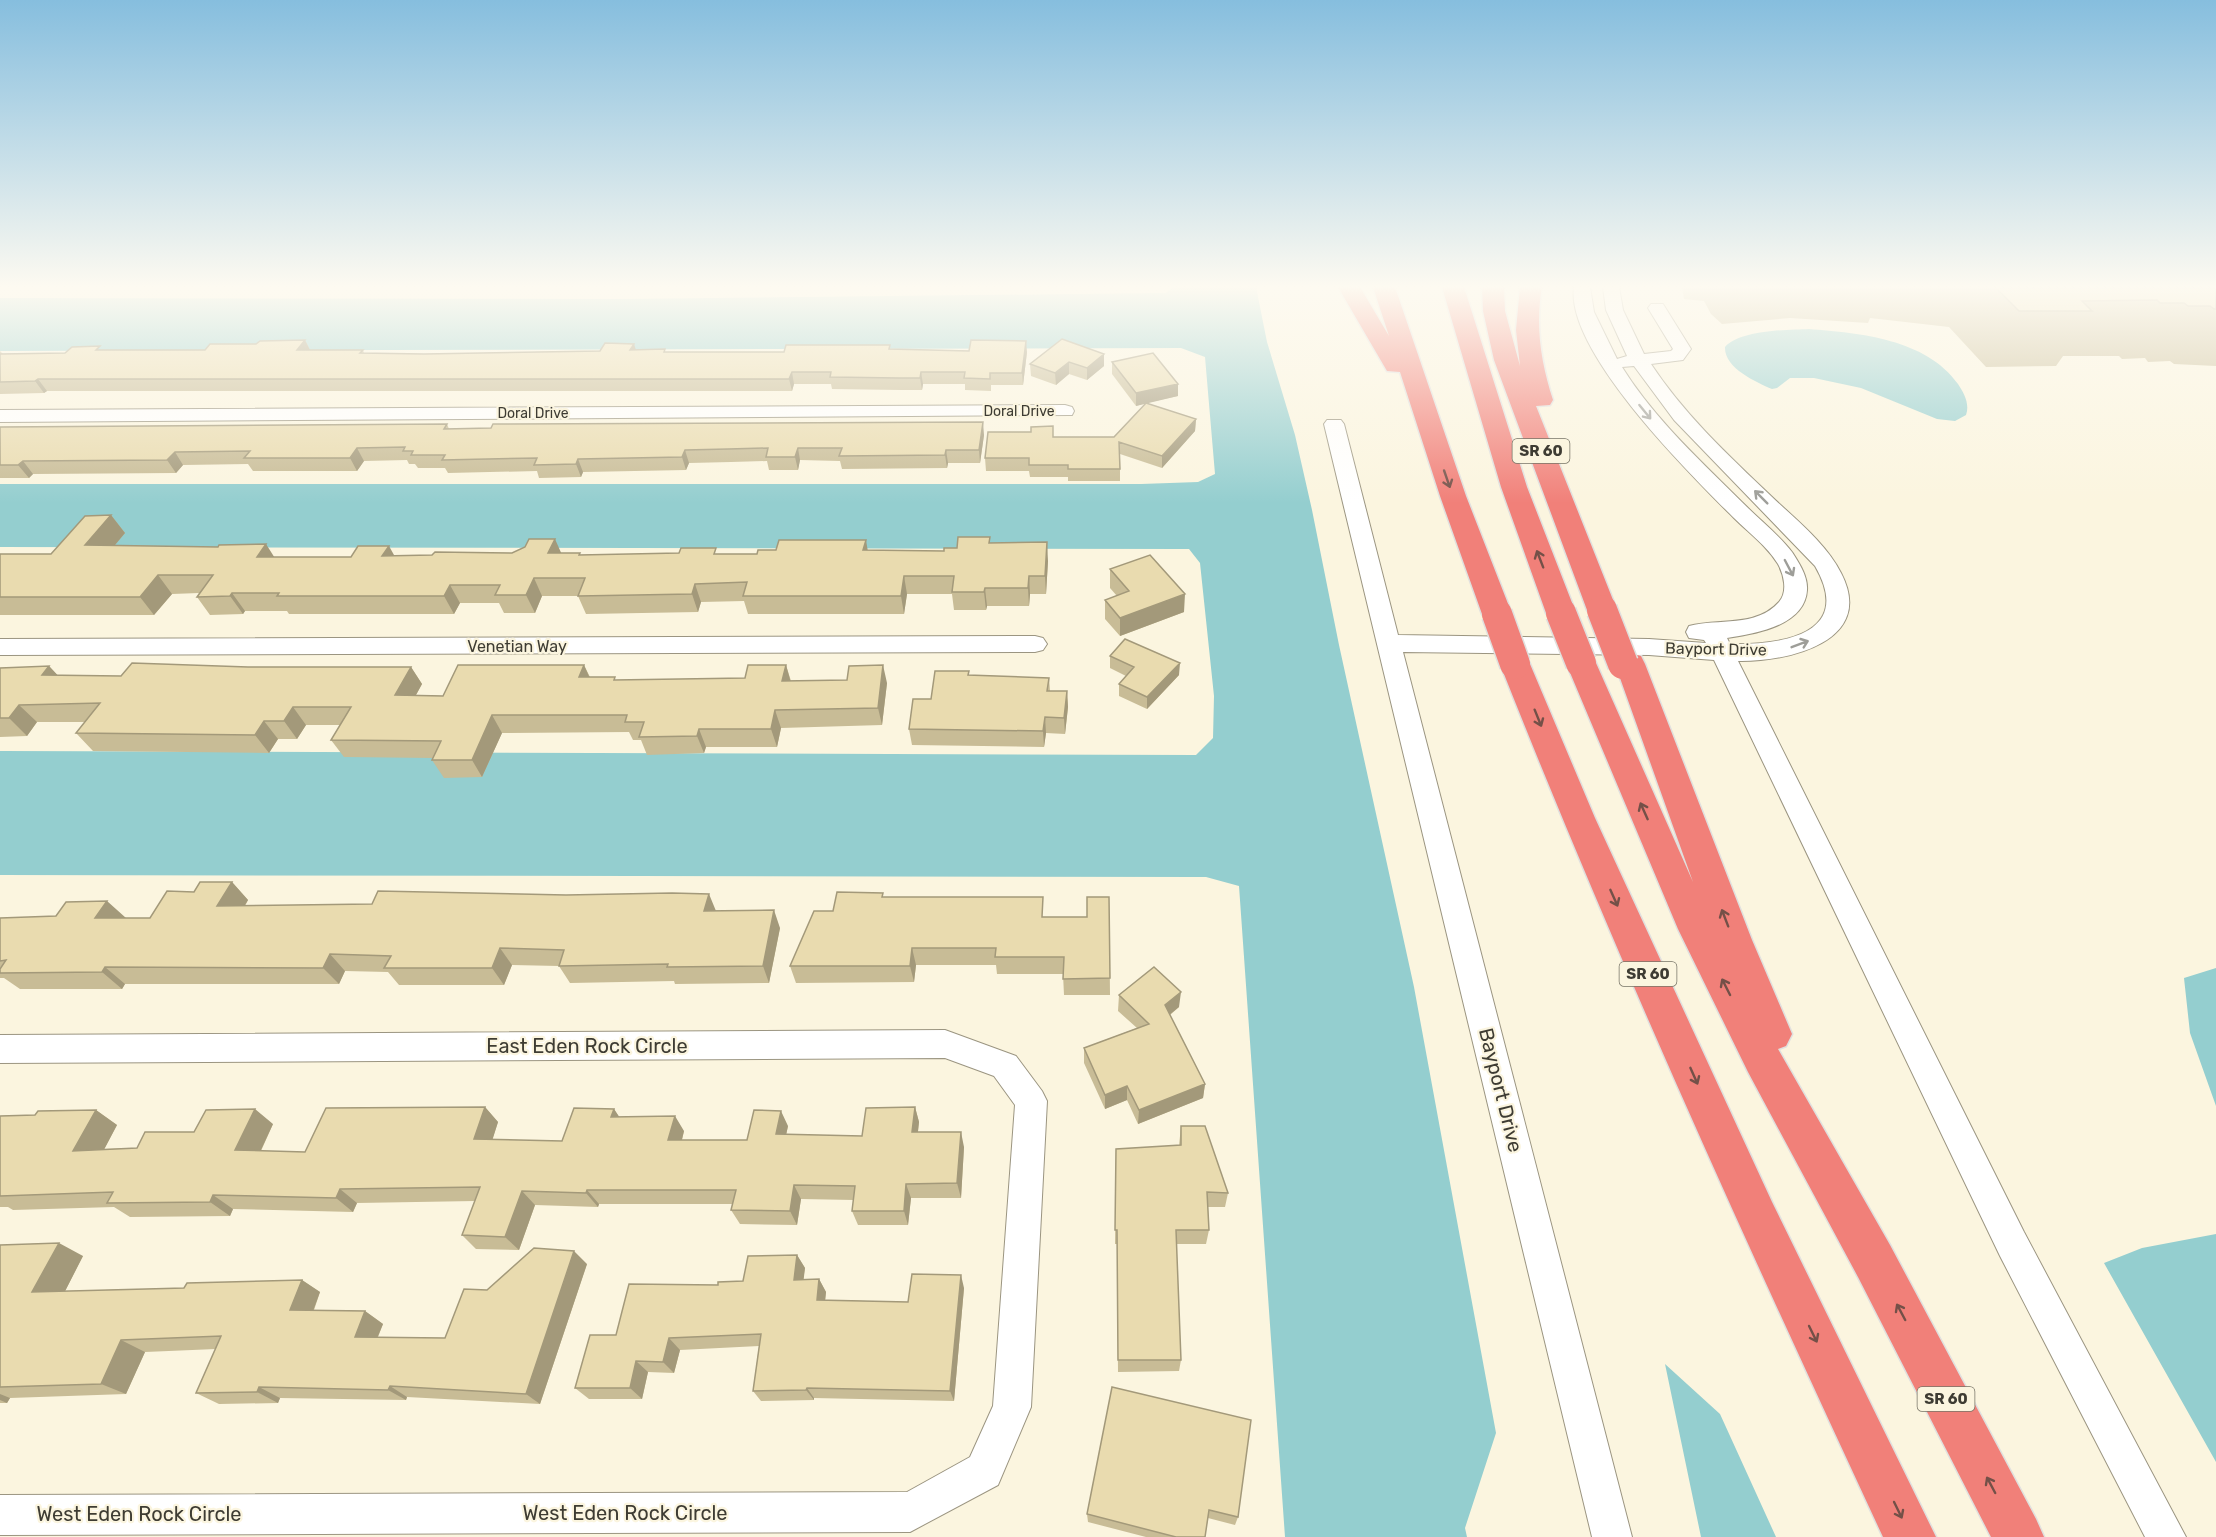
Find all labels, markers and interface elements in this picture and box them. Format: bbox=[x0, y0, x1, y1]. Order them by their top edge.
street label: Doral Drive bbox=[983, 403, 1055, 420]
one-way arrow bbox=[1639, 404, 1652, 420]
street label: Doral Drive bbox=[497, 405, 569, 422]
road number: SR 60 bbox=[1512, 439, 1570, 463]
one-way arrow bbox=[1443, 469, 1454, 488]
one-way arrow bbox=[1754, 489, 1768, 504]
one-way arrow bbox=[1534, 550, 1545, 568]
one-way arrow bbox=[1783, 559, 1795, 576]
street label: Venetian Way bbox=[467, 637, 567, 656]
one-way arrow bbox=[1790, 638, 1809, 649]
street label: Bayport Drive bbox=[1665, 639, 1767, 659]
one-way arrow bbox=[1533, 709, 1544, 727]
one-way arrow bbox=[1637, 802, 1649, 820]
one-way arrow bbox=[1609, 888, 1620, 906]
one-way arrow bbox=[1718, 909, 1729, 928]
road number: SR 60 bbox=[1620, 962, 1676, 986]
one-way arrow bbox=[1720, 979, 1731, 997]
street label: Bayport Drive bbox=[1474, 1025, 1528, 1155]
street label: East Eden Rock Circle bbox=[486, 1034, 688, 1058]
one-way arrow bbox=[1689, 1066, 1700, 1084]
one-way arrow bbox=[1895, 1304, 1906, 1322]
one-way arrow bbox=[1808, 1324, 1820, 1342]
road number: SR 60 bbox=[1918, 1387, 1974, 1411]
one-way arrow bbox=[1985, 1477, 1997, 1494]
one-way arrow bbox=[1892, 1500, 1904, 1518]
street label: West Eden Rock Circle bbox=[522, 1501, 728, 1525]
street label: West Eden Rock Circle bbox=[36, 1502, 242, 1526]

